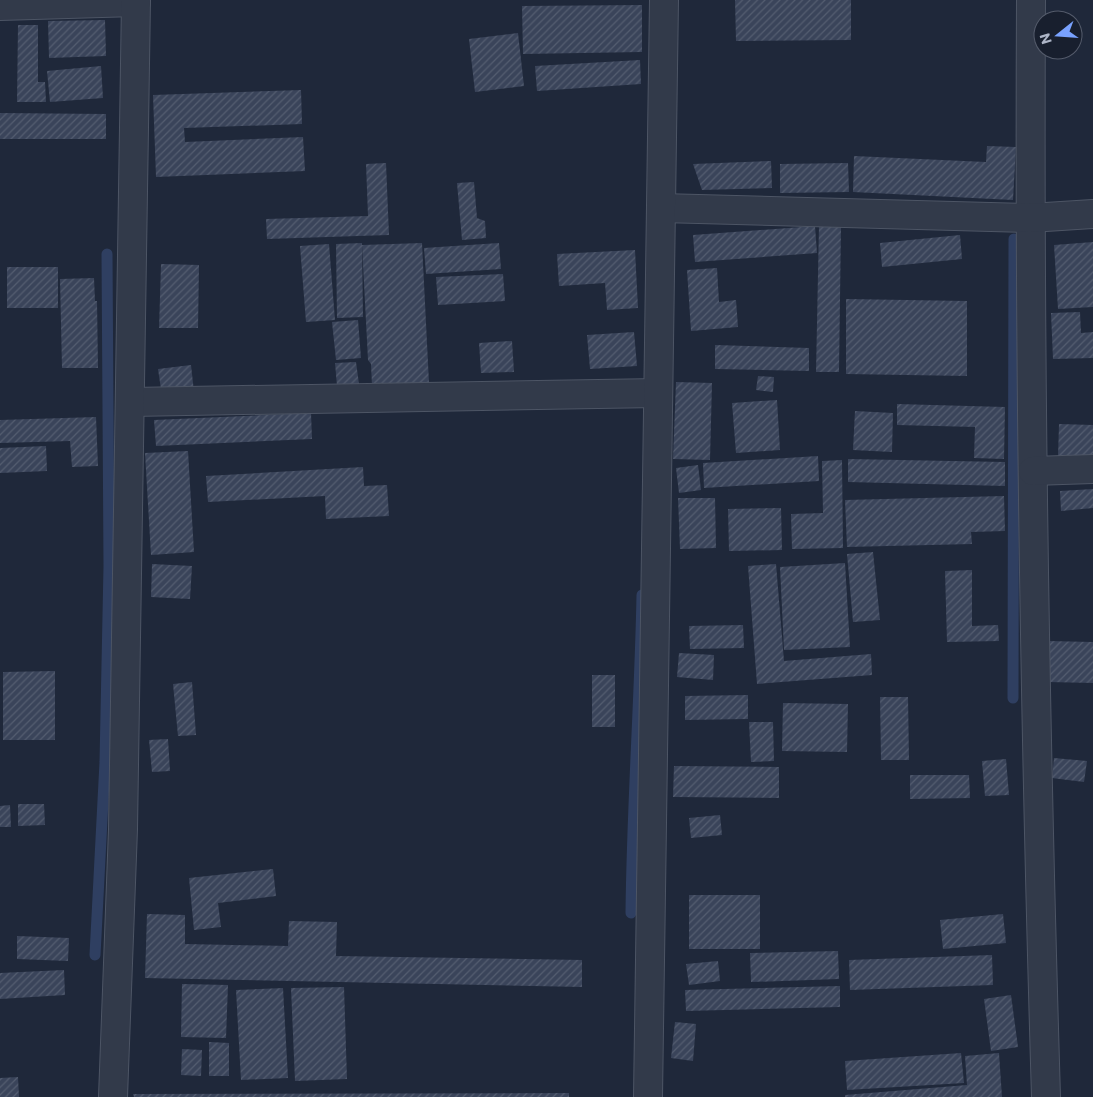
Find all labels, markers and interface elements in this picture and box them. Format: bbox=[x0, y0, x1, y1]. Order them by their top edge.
north arrow bbox=[1033, 10, 1083, 60]
text: N bbox=[1035, 31, 1055, 46]

